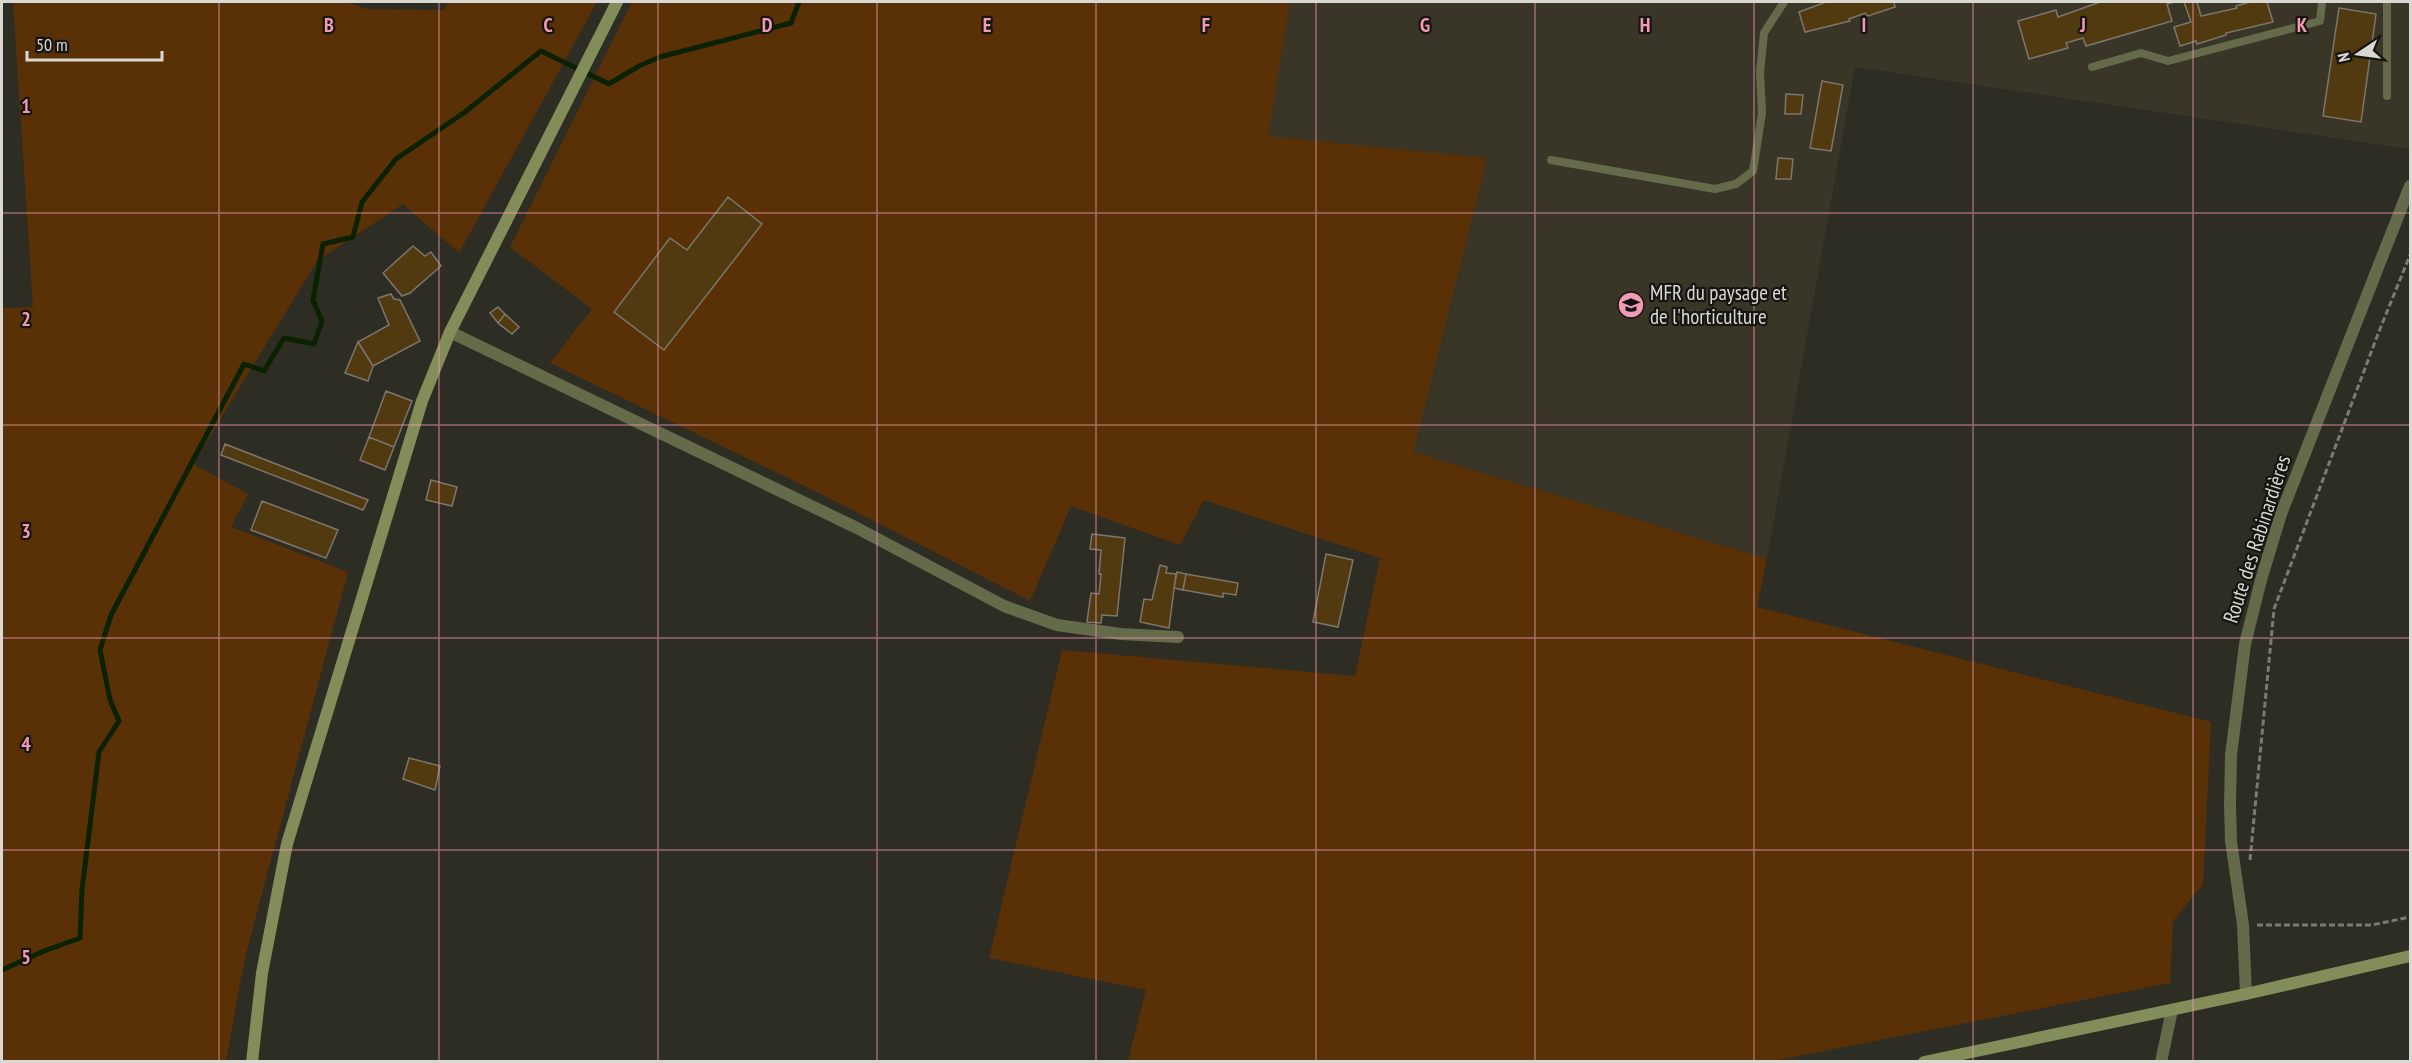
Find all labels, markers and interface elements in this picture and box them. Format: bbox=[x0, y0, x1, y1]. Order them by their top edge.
text: B bbox=[324, 12, 334, 38]
text: C bbox=[543, 12, 553, 38]
text: D bbox=[762, 12, 773, 38]
text: E bbox=[983, 12, 991, 38]
text: F bbox=[1202, 12, 1210, 38]
text: G bbox=[1420, 12, 1430, 38]
text: H bbox=[1640, 12, 1650, 38]
text: I bbox=[1862, 12, 1866, 38]
text: J bbox=[2079, 12, 2086, 38]
text: K bbox=[2297, 12, 2308, 38]
scale bar bbox=[27, 24, 162, 62]
north arrow bbox=[2328, 24, 2388, 84]
text: 50 m bbox=[36, 33, 68, 56]
text: N bbox=[2333, 51, 2354, 64]
text: 1 bbox=[21, 93, 31, 119]
place label: MFR du paysage et de l'horticulture bbox=[1650, 279, 1787, 330]
school or university icon: MFR du paysage et de l'horticulture bbox=[1616, 290, 1646, 320]
text: 2 bbox=[21, 306, 31, 332]
street label: Route des Rabinardières bbox=[2217, 452, 2296, 626]
text: 3 bbox=[21, 518, 31, 544]
text: 4 bbox=[21, 731, 31, 757]
text: 5 bbox=[21, 944, 31, 970]

